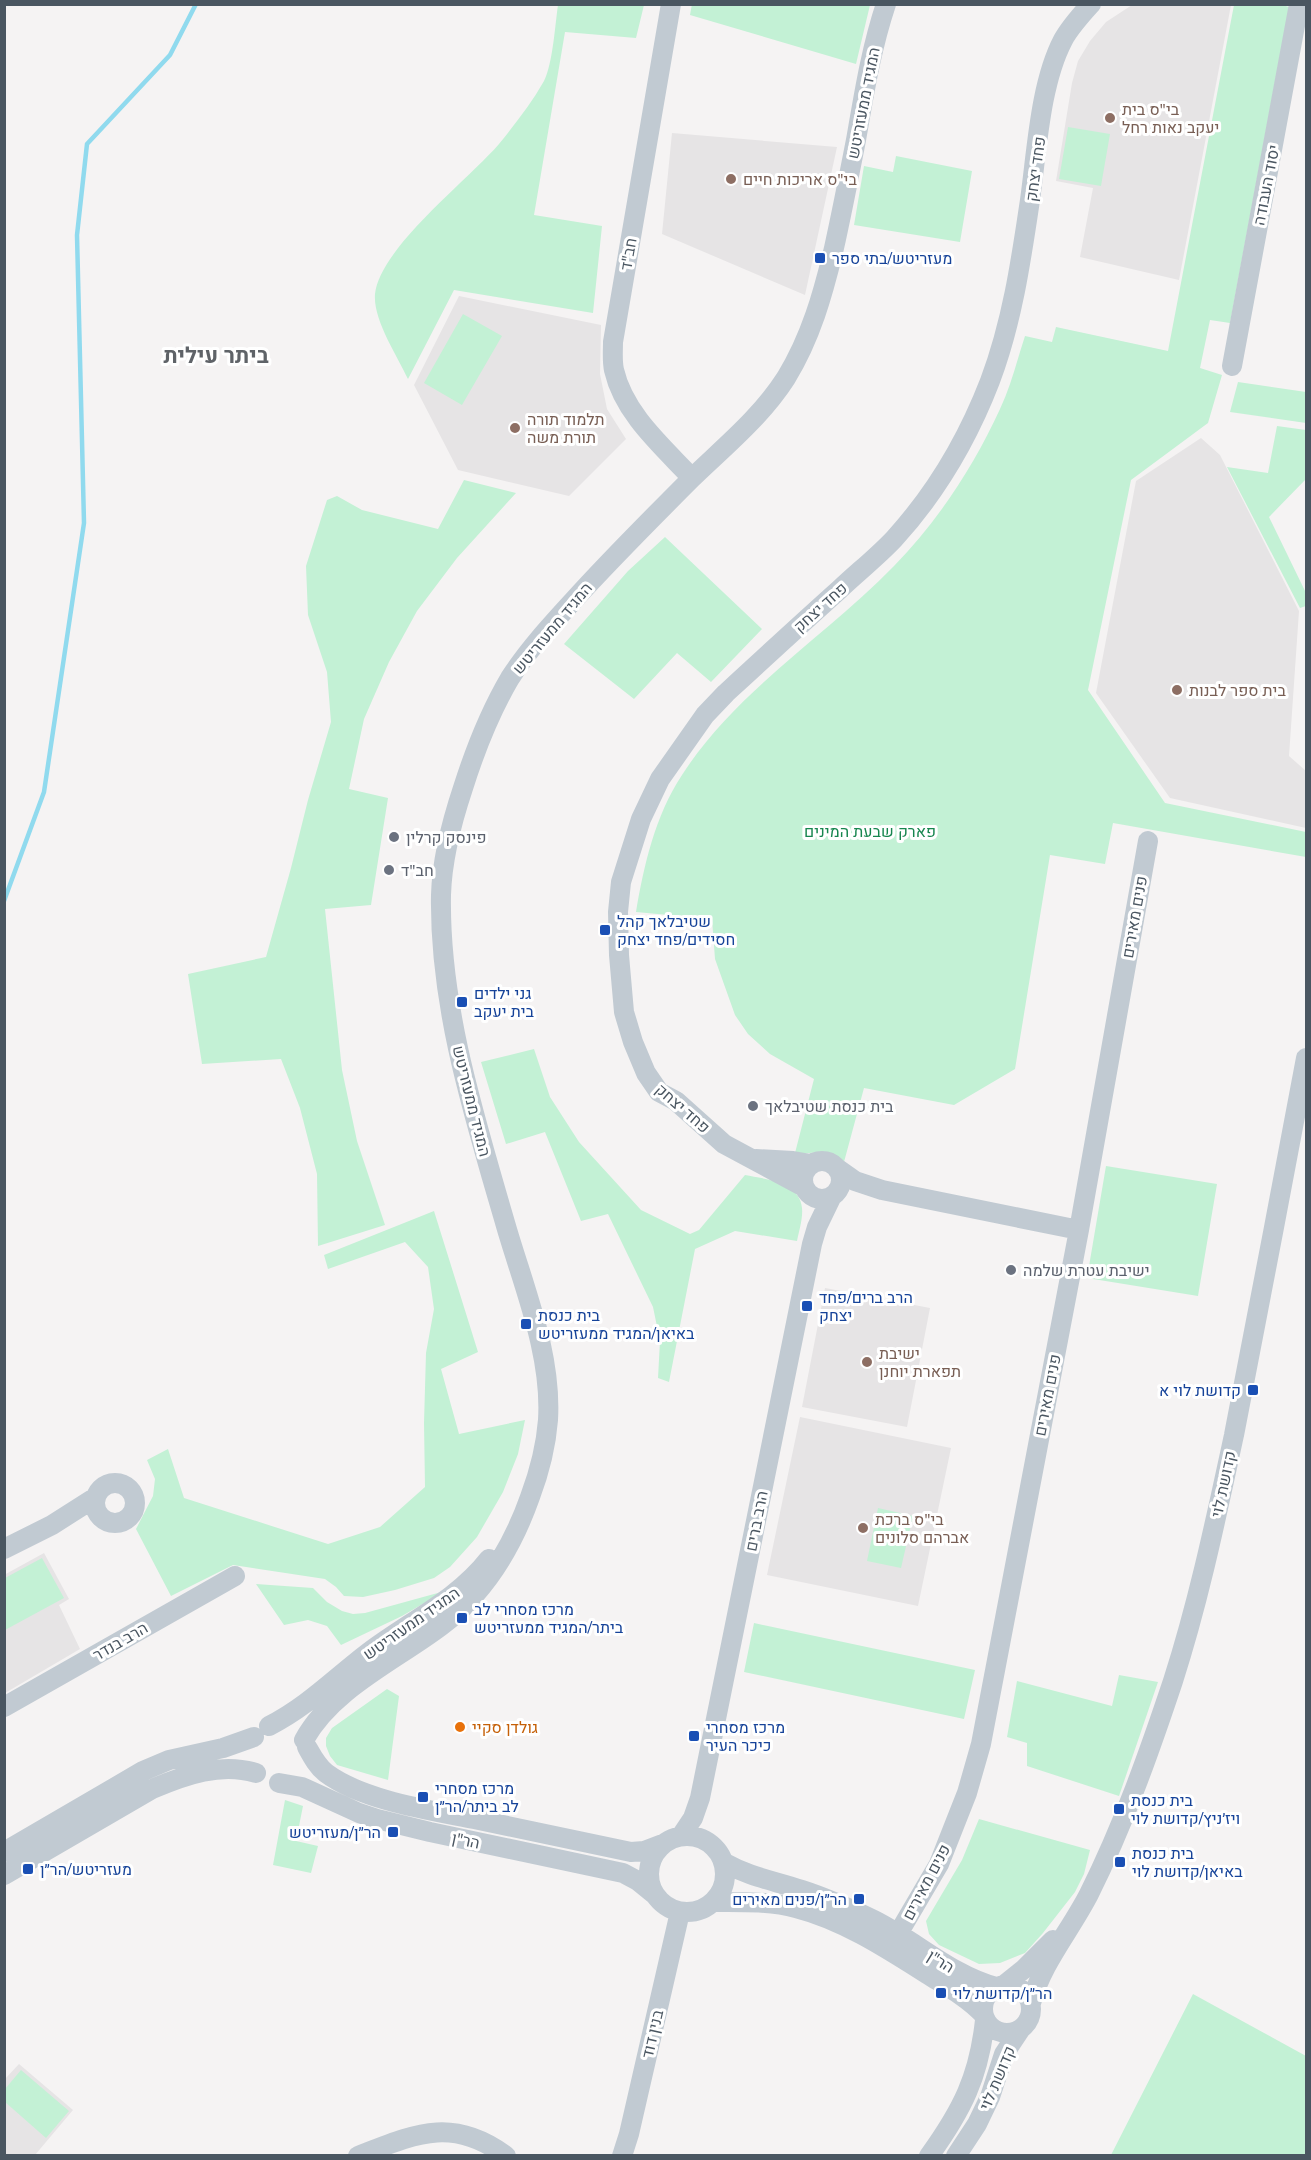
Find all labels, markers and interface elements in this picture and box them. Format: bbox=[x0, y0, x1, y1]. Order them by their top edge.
street label: המגיד ממעזריטש bbox=[842, 45, 884, 161]
place label: בי"ס בית יעקב נאות רחל bbox=[1122, 99, 1219, 137]
marker: בי"ס בית יעקב נאות רחל bbox=[1103, 111, 1117, 125]
street label: פחד יצחק bbox=[1021, 135, 1049, 203]
street label: יסוד העבודה bbox=[1248, 143, 1284, 227]
place label: בי"ס אריכות חיים bbox=[743, 169, 857, 189]
marker: בי"ס אריכות חיים bbox=[724, 172, 738, 186]
street label: חב"ד bbox=[615, 236, 641, 272]
place label: מעזריטש/בתי ספר bbox=[832, 248, 952, 268]
marker: מעזריטש/בתי ספר bbox=[813, 251, 827, 265]
district label: ביתר עילית bbox=[163, 341, 269, 369]
place label: תלמוד תורה תורת משה bbox=[527, 409, 605, 447]
marker: תלמוד תורה תורת משה bbox=[508, 421, 522, 435]
street label: המגיד ממעזריטש bbox=[508, 578, 596, 678]
street label: פחד יצחק bbox=[789, 578, 851, 636]
place label: בית ספר לבנות bbox=[1189, 680, 1286, 700]
marker: בית ספר לבנות bbox=[1170, 683, 1184, 697]
park label: פארק שבעת המינים bbox=[804, 821, 936, 841]
place label: פינסק קרלין bbox=[406, 827, 486, 847]
marker: פינסק קרלין bbox=[387, 830, 401, 844]
place label: חב"ד bbox=[401, 860, 434, 880]
marker: חב"ד bbox=[382, 863, 396, 877]
street label: פנים מאירים bbox=[1117, 874, 1151, 960]
place label: שטיבלאך קהל חסידים/פחד יצחק bbox=[617, 911, 735, 949]
marker: שטיבלאך קהל חסידים/פחד יצחק bbox=[598, 923, 612, 937]
place label: גני ילדים בית יעקב bbox=[474, 983, 534, 1021]
marker: גני ילדים בית יעקב bbox=[455, 995, 469, 1009]
street label: המגיד ממעזריטש bbox=[449, 1043, 495, 1159]
street label: פחד יצחק bbox=[652, 1079, 714, 1137]
place label: בית כנסת שטיבלאך bbox=[765, 1096, 894, 1116]
marker: בית כנסת שטיבלאך bbox=[746, 1099, 760, 1113]
place label: ישיבת עטרת שלמה bbox=[1023, 1260, 1150, 1280]
marker: ישיבת עטרת שלמה bbox=[1004, 1263, 1018, 1277]
place label: הרב ברים/פחד יצחק bbox=[819, 1287, 913, 1325]
marker: הרב ברים/פחד יצחק bbox=[800, 1299, 814, 1313]
place label: בית כנסת באיאן/המגיד ממעזריטש bbox=[538, 1305, 695, 1343]
marker: בית כנסת באיאן/המגיד ממעזריטש bbox=[519, 1317, 533, 1331]
place label: ישיבת תפארת יוחנן bbox=[879, 1343, 961, 1381]
street label: פנים מאירים bbox=[1029, 1352, 1065, 1438]
marker: ישיבת תפארת יוחנן bbox=[860, 1355, 874, 1369]
place label: קדושת לוי א bbox=[1159, 1380, 1241, 1400]
marker: קדושת לוי א bbox=[1246, 1383, 1260, 1397]
street label: קדושת לוי bbox=[1206, 1449, 1240, 1519]
street label: הרב ברים bbox=[740, 1489, 772, 1553]
place label: בי"ס ברכת אברהם סלונים bbox=[875, 1509, 969, 1547]
marker: בי"ס ברכת אברהם סלונים bbox=[856, 1521, 870, 1535]
street label: המגיד ממעזריטש bbox=[359, 1582, 463, 1664]
place label: מרכז מסחרי לב ביתר/המגיד ממעזריטש bbox=[474, 1599, 624, 1637]
marker: מרכז מסחרי לב ביתר/המגיד ממעזריטש bbox=[455, 1611, 469, 1625]
street label: הרב בנדר bbox=[89, 1617, 151, 1665]
place label: גולדן סקיי bbox=[472, 1717, 538, 1737]
place label: מרכז מסחרי כיכר העיר bbox=[706, 1717, 785, 1755]
marker: גולדן סקיי bbox=[453, 1720, 467, 1734]
marker: מרכז מסחרי כיכר העיר bbox=[687, 1729, 701, 1743]
place label: מרכז מסחרי לב ביתר/הר״ן bbox=[435, 1778, 519, 1816]
marker: מרכז מסחרי לב ביתר/הר״ן bbox=[416, 1790, 430, 1804]
place label: בית כנסת ויז׳ניץ/קדושת לוי bbox=[1131, 1790, 1240, 1828]
marker: בית כנסת ויז׳ניץ/קדושת לוי bbox=[1112, 1802, 1126, 1816]
place label: הר״ן/מעזריטש bbox=[289, 1822, 381, 1842]
marker: הר״ן/מעזריטש bbox=[386, 1825, 400, 1839]
street label: הר"ן bbox=[450, 1827, 482, 1853]
street label: פנים מאירים bbox=[898, 1841, 954, 1923]
place label: בית כנסת באיאן/קדושת לוי bbox=[1132, 1843, 1243, 1881]
marker: בית כנסת באיאן/קדושת לוי bbox=[1113, 1855, 1127, 1869]
place label: מעזריטש/הר״ן bbox=[40, 1859, 132, 1879]
marker: מעזריטש/הר״ן bbox=[21, 1862, 35, 1876]
place label: הר״ן/פנים מאירים bbox=[732, 1889, 847, 1909]
marker: הר״ן/פנים מאירים bbox=[852, 1892, 866, 1906]
street label: הר"ן bbox=[924, 1945, 958, 1977]
place label: הר״ן/קדושת לוי bbox=[953, 1983, 1052, 2003]
marker: הר״ן/קדושת לוי bbox=[934, 1986, 948, 2000]
street label: בנין דוד bbox=[637, 2007, 667, 2060]
street label: קדושת לוי bbox=[975, 2043, 1019, 2113]

